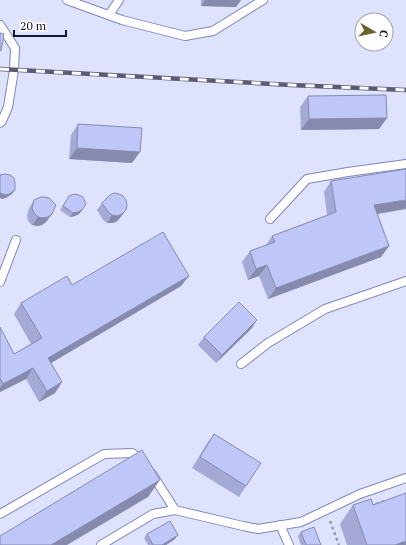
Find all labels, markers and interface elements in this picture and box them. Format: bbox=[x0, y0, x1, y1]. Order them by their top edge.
scale bar bbox=[14, 12, 66, 38]
north arrow bbox=[354, 12, 394, 52]
text: 20 m bbox=[20, 18, 47, 33]
text: С bbox=[376, 29, 391, 38]

